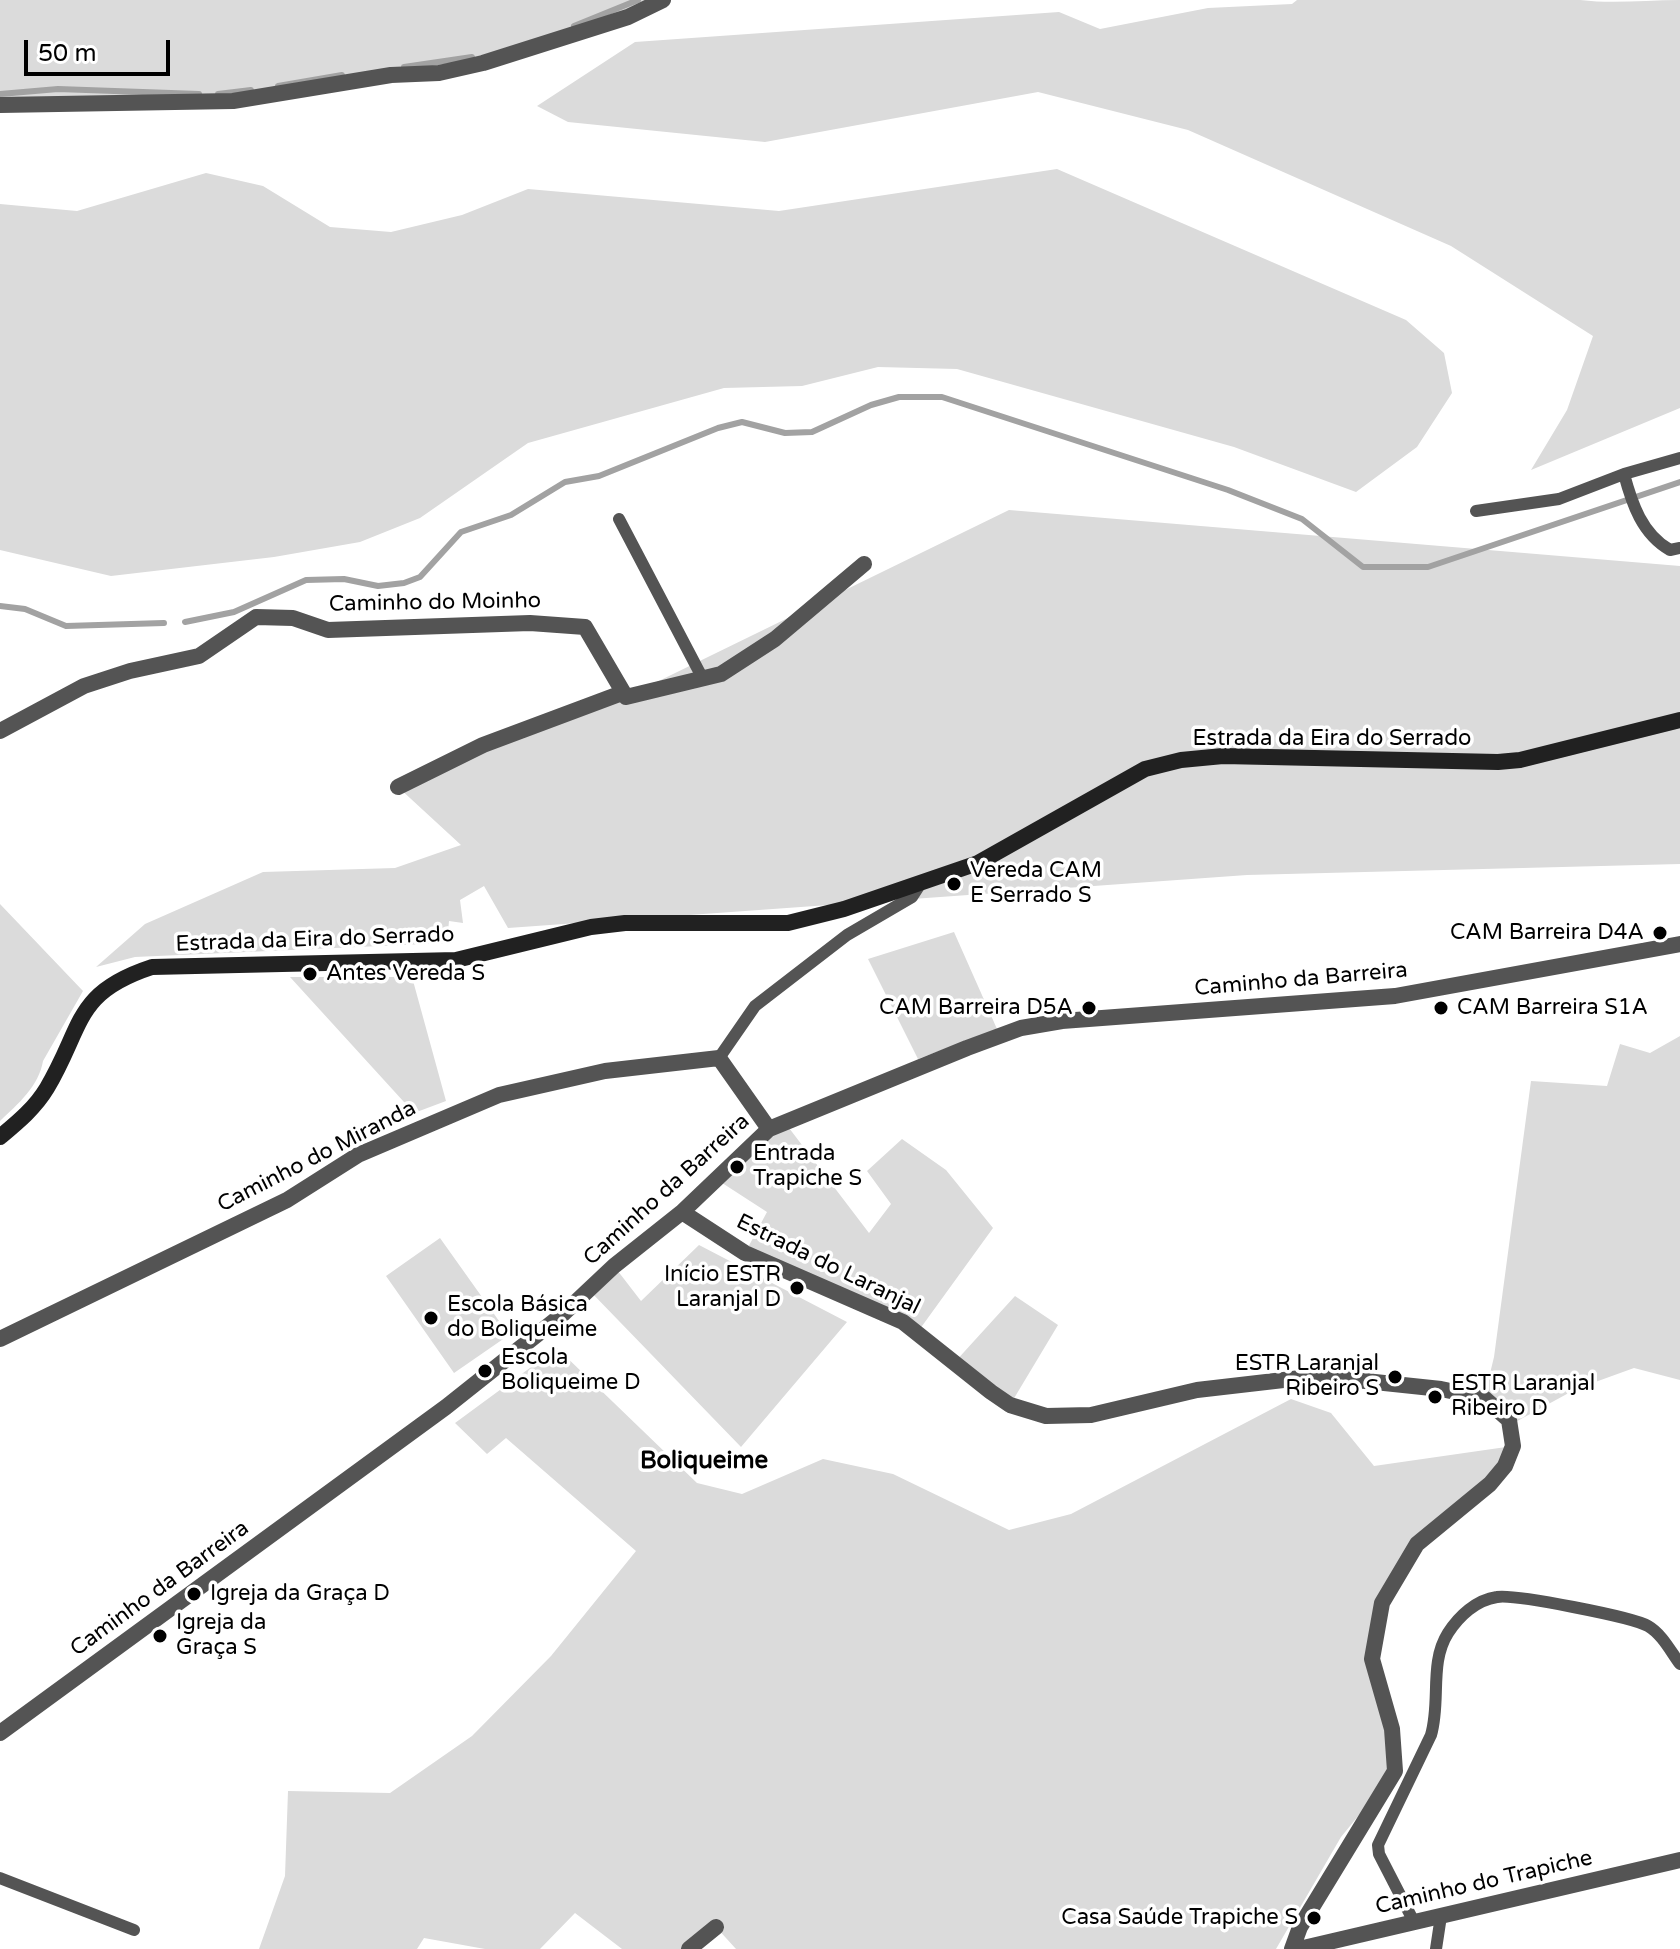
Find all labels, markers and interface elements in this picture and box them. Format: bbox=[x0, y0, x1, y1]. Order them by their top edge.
scale bar bbox=[28, 24, 174, 74]
text: 50 m bbox=[38, 39, 96, 68]
street label: Caminho do Moinho bbox=[329, 588, 541, 618]
street label: Estrada da Eira do Serrado bbox=[1193, 726, 1471, 752]
place label: Vereda CAM E Serrado S bbox=[970, 858, 1102, 910]
marker: Vereda CAM E Serrado S bbox=[945, 875, 963, 893]
place label: CAM Barreira D4A bbox=[1450, 920, 1644, 946]
street label: Estrada da Eira do Serrado bbox=[175, 922, 455, 958]
marker: CAM Barreira D4A bbox=[1651, 924, 1669, 942]
street label: Caminho da Barreira bbox=[1193, 958, 1409, 1002]
place label: Antes Vereda S bbox=[326, 961, 485, 987]
marker: Antes Vereda S bbox=[301, 965, 319, 983]
place label: CAM Barreira D5A bbox=[879, 995, 1073, 1021]
place label: CAM Barreira S1A bbox=[1457, 995, 1648, 1021]
marker: CAM Barreira D5A bbox=[1080, 999, 1098, 1017]
marker: CAM Barreira S1A bbox=[1432, 999, 1450, 1017]
street label: Caminho do Miranda bbox=[213, 1095, 421, 1219]
street label: Caminho da Barreira bbox=[579, 1109, 755, 1271]
place label: Entrada Trapiche S bbox=[753, 1141, 862, 1192]
marker: Entrada Trapiche S bbox=[728, 1158, 746, 1176]
street label: Estrada do Laranjal bbox=[732, 1209, 924, 1321]
place label: Início ESTR Laranjal D bbox=[664, 1262, 781, 1314]
marker: Início ESTR Laranjal D bbox=[788, 1279, 806, 1297]
place label: Escola Básica do Boliqueime bbox=[447, 1292, 597, 1344]
marker: Escola Básica do Boliqueime bbox=[422, 1309, 440, 1327]
place label: Escola Boliqueime D bbox=[501, 1345, 641, 1396]
place label: ESTR Laranjal Ribeiro S bbox=[1235, 1351, 1379, 1402]
marker: Escola Boliqueime D bbox=[476, 1362, 494, 1380]
marker: ESTR Laranjal Ribeiro S bbox=[1386, 1368, 1404, 1386]
place label: ESTR Laranjal Ribeiro D bbox=[1451, 1371, 1595, 1422]
marker: ESTR Laranjal Ribeiro D bbox=[1426, 1388, 1444, 1406]
district label: Boliqueime bbox=[640, 1448, 768, 1476]
street label: Caminho da Barreira bbox=[66, 1515, 254, 1663]
place label: Igreja da Graça D bbox=[210, 1581, 390, 1607]
marker: Igreja da Graça D bbox=[185, 1585, 203, 1603]
place label: Igreja da Graça S bbox=[176, 1610, 266, 1662]
marker: Igreja da Graça S bbox=[151, 1627, 169, 1645]
street label: Caminho do Trapiche bbox=[1373, 1845, 1595, 1921]
place label: Casa Saúde Trapiche S bbox=[1061, 1905, 1298, 1931]
marker: Casa Saúde Trapiche S bbox=[1305, 1909, 1323, 1927]

